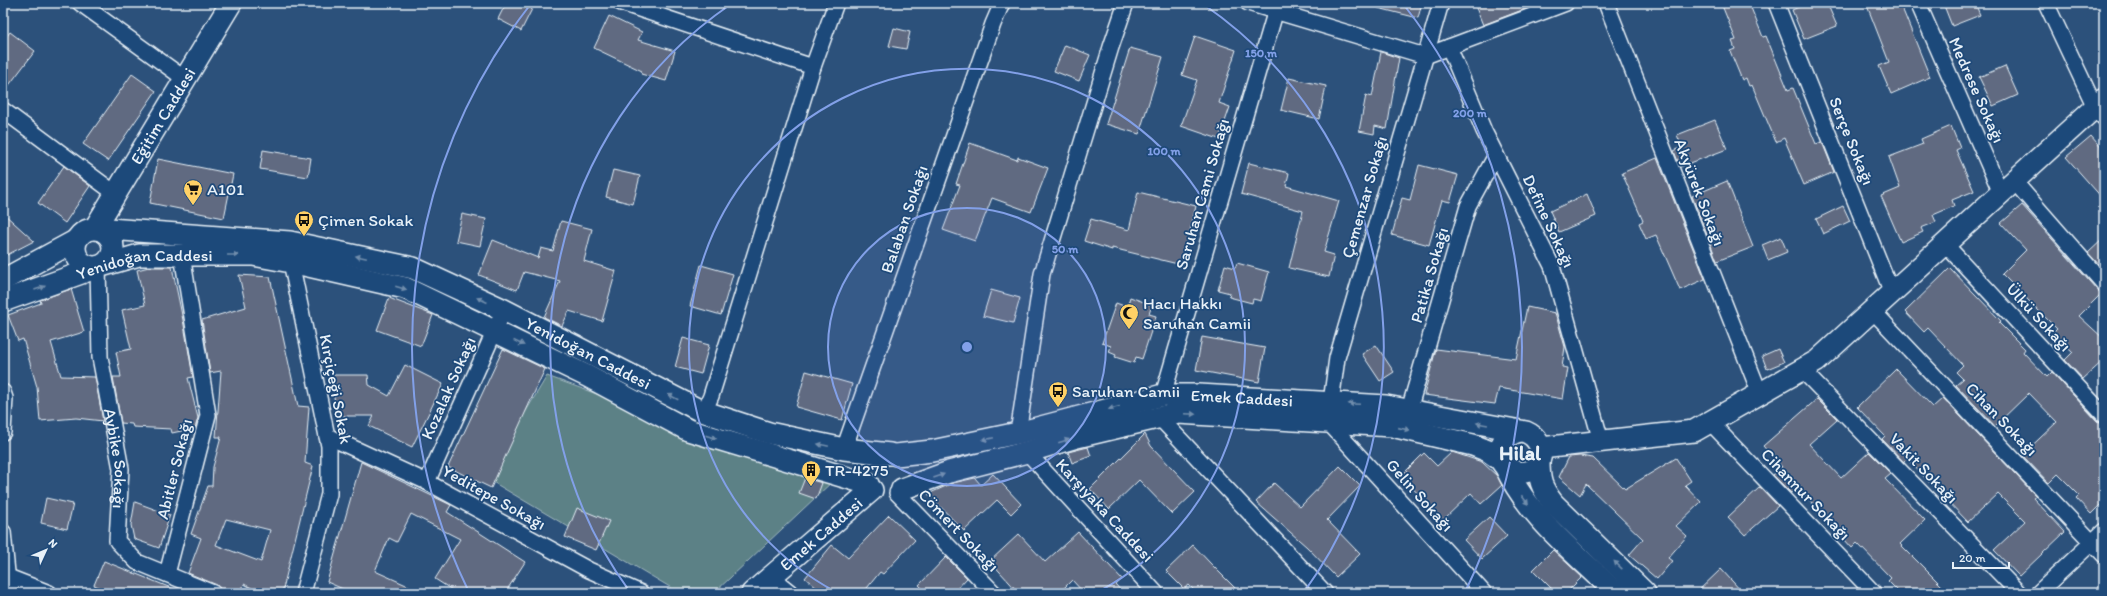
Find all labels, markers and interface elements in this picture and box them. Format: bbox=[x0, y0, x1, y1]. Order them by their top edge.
street label: Medrese Sokağı bbox=[1945, 34, 2009, 146]
text: 150 m bbox=[1245, 46, 1278, 60]
street label: Eğitim Caddesi bbox=[126, 64, 200, 168]
street label: Serçe Sokağı bbox=[1825, 94, 1879, 188]
text: 200 m bbox=[1453, 106, 1488, 120]
street label: Saruhan Cami Sokağı bbox=[1171, 116, 1233, 272]
street label: Çemenzar Sokağı bbox=[1337, 134, 1391, 260]
street label: Akyürek Sokağı bbox=[1670, 136, 1730, 248]
text: 100 m bbox=[1147, 144, 1181, 158]
street label: Balaban Sokağı bbox=[876, 162, 932, 276]
street label: Define Sokağı bbox=[1519, 171, 1579, 271]
supermarket icon: A101 bbox=[182, 178, 204, 206]
place label: A101 bbox=[207, 179, 244, 199]
bus stop icon: Çimen Sokak bbox=[293, 209, 315, 237]
place label: Çimen Sokak bbox=[318, 210, 413, 230]
street label: Patika Sokağı bbox=[1406, 225, 1452, 325]
text: 50 m bbox=[1052, 242, 1079, 256]
street label: Yenidoğan Caddesi bbox=[74, 245, 213, 284]
one-way arrow bbox=[227, 252, 240, 258]
one-way arrow bbox=[355, 254, 367, 260]
street label: Ülkü Sokağı bbox=[2002, 279, 2076, 355]
one-way arrow bbox=[34, 285, 46, 291]
one-way arrow bbox=[395, 285, 408, 291]
place label: Hacı Hakkı Saruhan Camii bbox=[1143, 293, 1251, 333]
one-way arrow bbox=[477, 297, 488, 303]
mosque icon: Hacı Hakkı Saruhan Camii bbox=[1118, 302, 1140, 330]
street label: Yenidoğan Caddesi bbox=[522, 313, 654, 394]
street label: Kırçiçeği Sokak bbox=[316, 333, 356, 446]
street label: Kozalak Sokağı bbox=[416, 334, 480, 442]
one-way arrow bbox=[513, 340, 525, 346]
centre of rings bbox=[960, 340, 974, 354]
street label: Cihan Sokağı bbox=[1962, 378, 2042, 460]
bus stop icon: Saruhan Camii bbox=[1047, 380, 1069, 408]
place label: Saruhan Camii bbox=[1072, 381, 1180, 401]
street label: Emek Caddesi bbox=[1191, 385, 1294, 411]
one-way arrow bbox=[668, 394, 679, 400]
one-way arrow bbox=[1348, 400, 1360, 407]
one-way arrow bbox=[1108, 405, 1120, 411]
street label: Aybike Sokağı bbox=[100, 406, 131, 509]
one-way arrow bbox=[1184, 410, 1196, 417]
street label: Abitler Sokağı bbox=[152, 417, 196, 521]
one-way arrow bbox=[1476, 420, 1488, 426]
one-way arrow bbox=[1398, 427, 1410, 433]
street label: Vakit Sokağı bbox=[1885, 429, 1963, 507]
one-way arrow bbox=[705, 434, 717, 440]
one-way arrow bbox=[982, 437, 994, 443]
one-way arrow bbox=[1058, 438, 1070, 444]
district label: Hilal bbox=[1499, 440, 1542, 465]
one-way arrow bbox=[817, 441, 830, 447]
street label: Cihannur Sokağı bbox=[1757, 444, 1855, 544]
street label: Karşıyaka Caddesi bbox=[1052, 454, 1158, 566]
street label: Gelin Sokağı bbox=[1382, 455, 1458, 535]
building icon: TR-4275 bbox=[800, 459, 822, 487]
street label: Yeditepe Sokağı bbox=[438, 460, 550, 534]
place label: TR-4275 bbox=[825, 460, 888, 480]
one-way arrow bbox=[933, 472, 945, 478]
street label: Cömert Sokağı bbox=[914, 484, 1004, 576]
street label: Emek Caddesi bbox=[776, 493, 866, 575]
one-way arrow bbox=[1521, 495, 1529, 506]
north arrow bbox=[26, 530, 66, 570]
text: N bbox=[46, 536, 60, 551]
scale bar bbox=[1953, 544, 2009, 570]
text: 20 m bbox=[1959, 551, 1986, 565]
one-way arrow bbox=[1613, 561, 1623, 570]

